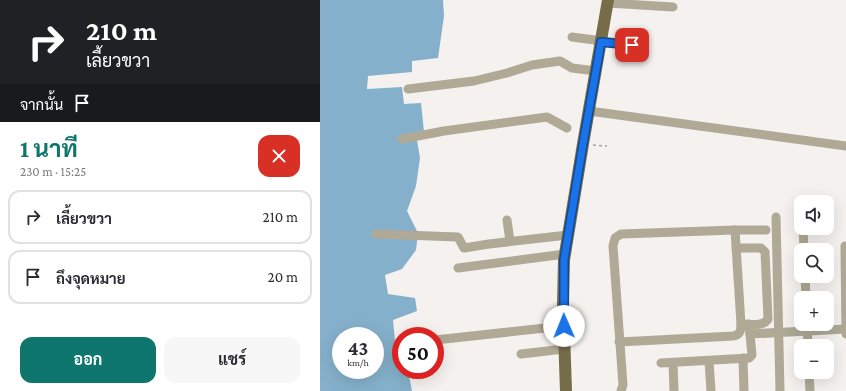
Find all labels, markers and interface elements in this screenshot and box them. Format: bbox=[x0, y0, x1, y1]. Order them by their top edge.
text: 210 m bbox=[86, 15, 157, 46]
icon: right bbox=[20, 16, 72, 68]
pin bbox=[615, 28, 649, 62]
icon: arrive bbox=[621, 34, 643, 56]
text: เลี้ยวขวา bbox=[86, 51, 150, 71]
icon: arrive bbox=[71, 92, 93, 114]
text: จากนั้น bbox=[20, 97, 63, 113]
text: 1 นาที bbox=[20, 135, 78, 162]
button: close bbox=[258, 135, 300, 177]
text: 230 m · 15:25 bbox=[20, 164, 86, 179]
map controls bbox=[794, 195, 834, 379]
button: sound bbox=[794, 195, 834, 235]
icon: right bbox=[22, 206, 44, 228]
text: 210 m bbox=[263, 209, 298, 225]
text: เลี้ยวขวา bbox=[56, 211, 112, 227]
button: search bbox=[794, 243, 834, 283]
icon: arrive bbox=[22, 266, 44, 288]
text: 20 m bbox=[268, 269, 298, 285]
text: ถึงจุดหมาย bbox=[56, 271, 126, 287]
button: + bbox=[794, 291, 834, 331]
position arrow bbox=[543, 305, 585, 347]
speed limit sign: 50 bbox=[392, 327, 444, 379]
button: ออก bbox=[20, 337, 156, 383]
button: แชร์ bbox=[164, 337, 300, 383]
text: 43 bbox=[348, 337, 368, 359]
button: − bbox=[794, 339, 834, 379]
text: km/h bbox=[347, 357, 369, 368]

